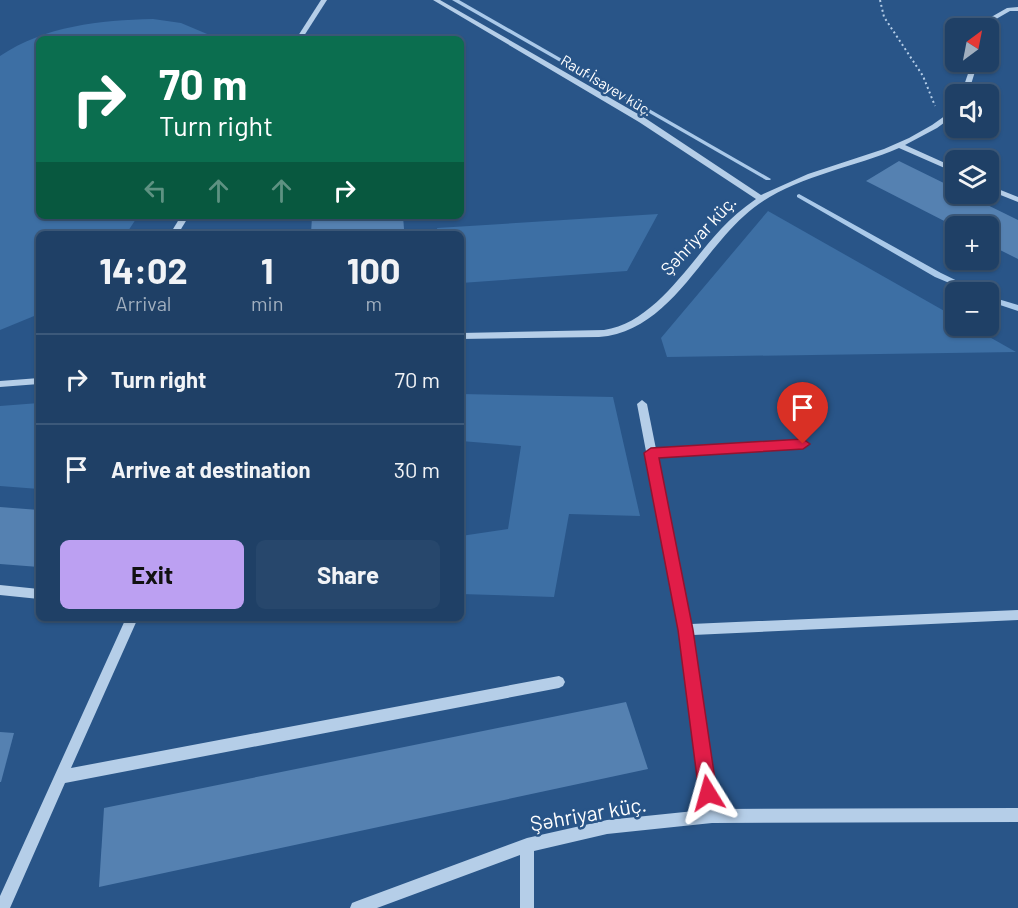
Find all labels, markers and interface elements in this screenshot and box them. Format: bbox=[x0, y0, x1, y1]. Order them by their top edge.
north arrow bbox=[945, 18, 999, 72]
map controls bbox=[945, 18, 999, 336]
street label: Rauf İsayev küç. bbox=[558, 51, 656, 119]
text: 70 m bbox=[159, 58, 247, 108]
icon: right bbox=[60, 60, 138, 138]
button: sound bbox=[945, 84, 999, 138]
text: Turn right bbox=[159, 109, 273, 141]
button: layers bbox=[945, 150, 999, 204]
icon: left bbox=[139, 174, 172, 207]
icon: ahead bbox=[202, 174, 235, 207]
icon: ahead bbox=[265, 174, 298, 207]
icon: right bbox=[328, 174, 361, 207]
street label: Şəhriyar küç. bbox=[656, 191, 740, 279]
button: + bbox=[945, 216, 999, 270]
text: 14:02 bbox=[99, 248, 188, 291]
text: 1 bbox=[261, 248, 274, 291]
text: 100 bbox=[347, 248, 401, 291]
button: − bbox=[945, 282, 999, 336]
text: Arrival bbox=[116, 291, 171, 315]
text: min bbox=[251, 291, 283, 315]
text: m bbox=[365, 291, 382, 315]
icon: right bbox=[60, 363, 93, 396]
text: Turn right bbox=[111, 366, 206, 392]
text: 70 m bbox=[395, 366, 440, 392]
pin bbox=[777, 382, 828, 444]
icon: arrive bbox=[786, 391, 819, 424]
icon: arrive bbox=[60, 453, 93, 486]
text: Arrive at destination bbox=[111, 456, 310, 482]
text: 30 m bbox=[394, 456, 440, 482]
button: Exit bbox=[60, 540, 244, 609]
button: Share bbox=[256, 540, 440, 609]
position arrow bbox=[676, 761, 740, 825]
street label: Şəhriyar küç. bbox=[528, 790, 648, 836]

